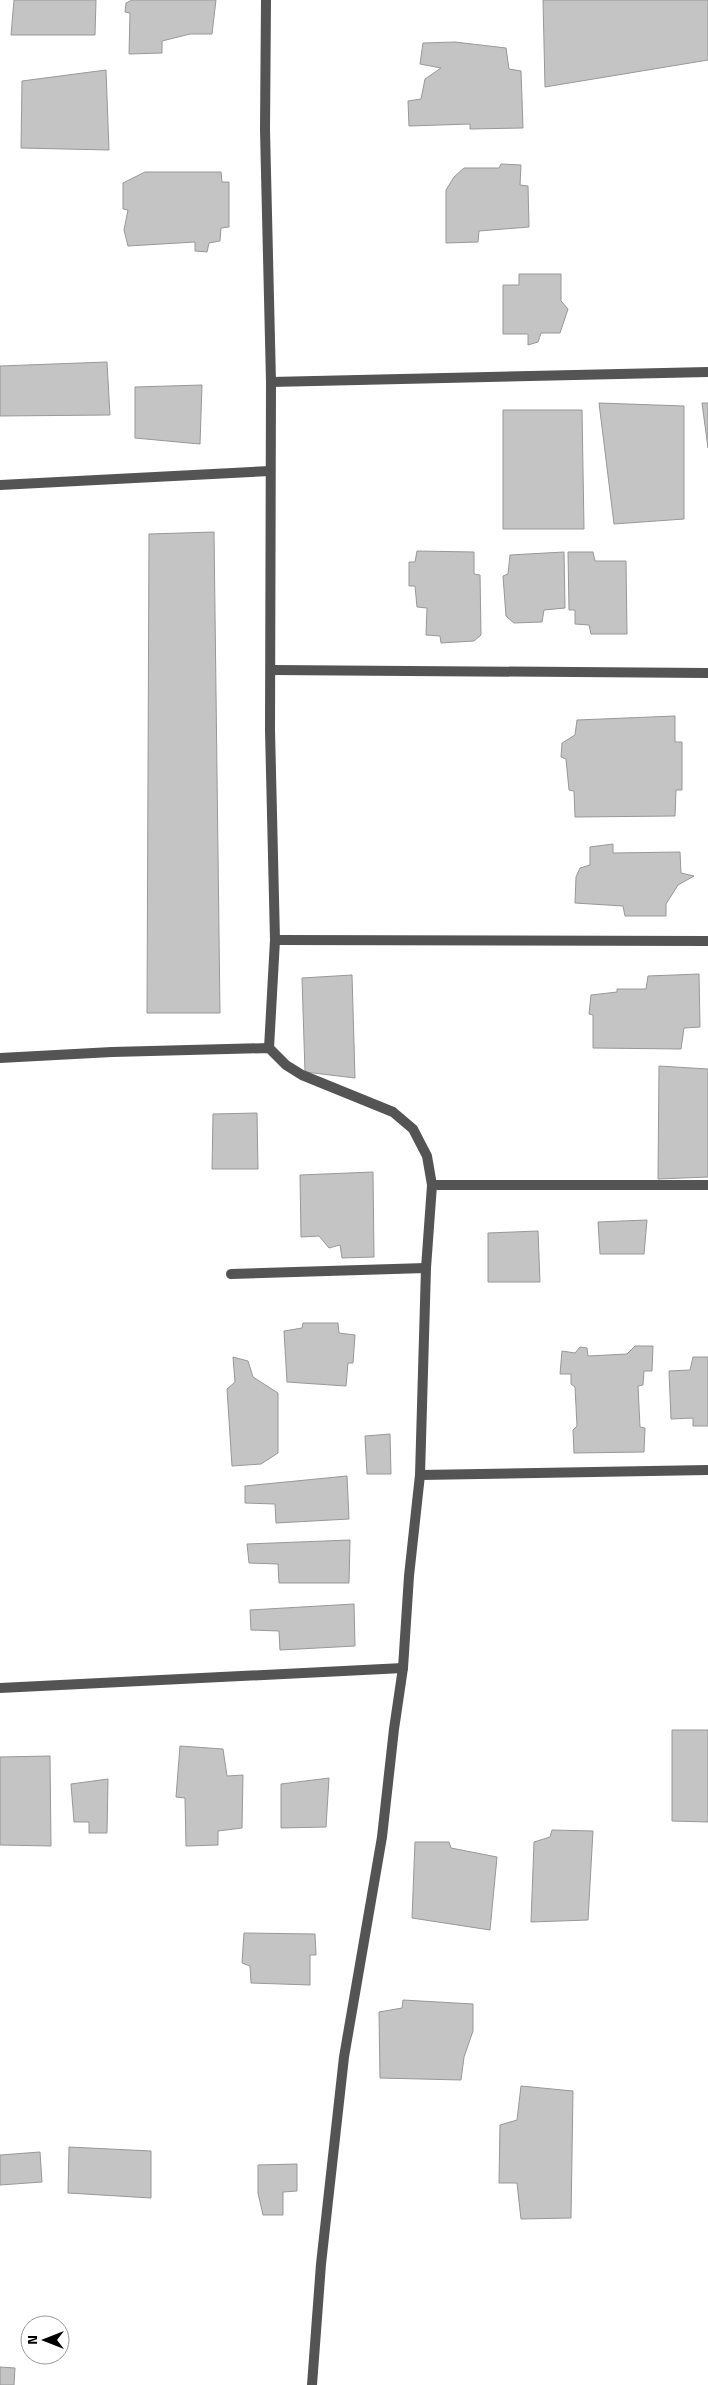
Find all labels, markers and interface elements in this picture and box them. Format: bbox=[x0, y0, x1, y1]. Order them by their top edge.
north arrow bbox=[20, 2315, 70, 2365]
text: N bbox=[21, 2335, 42, 2345]

